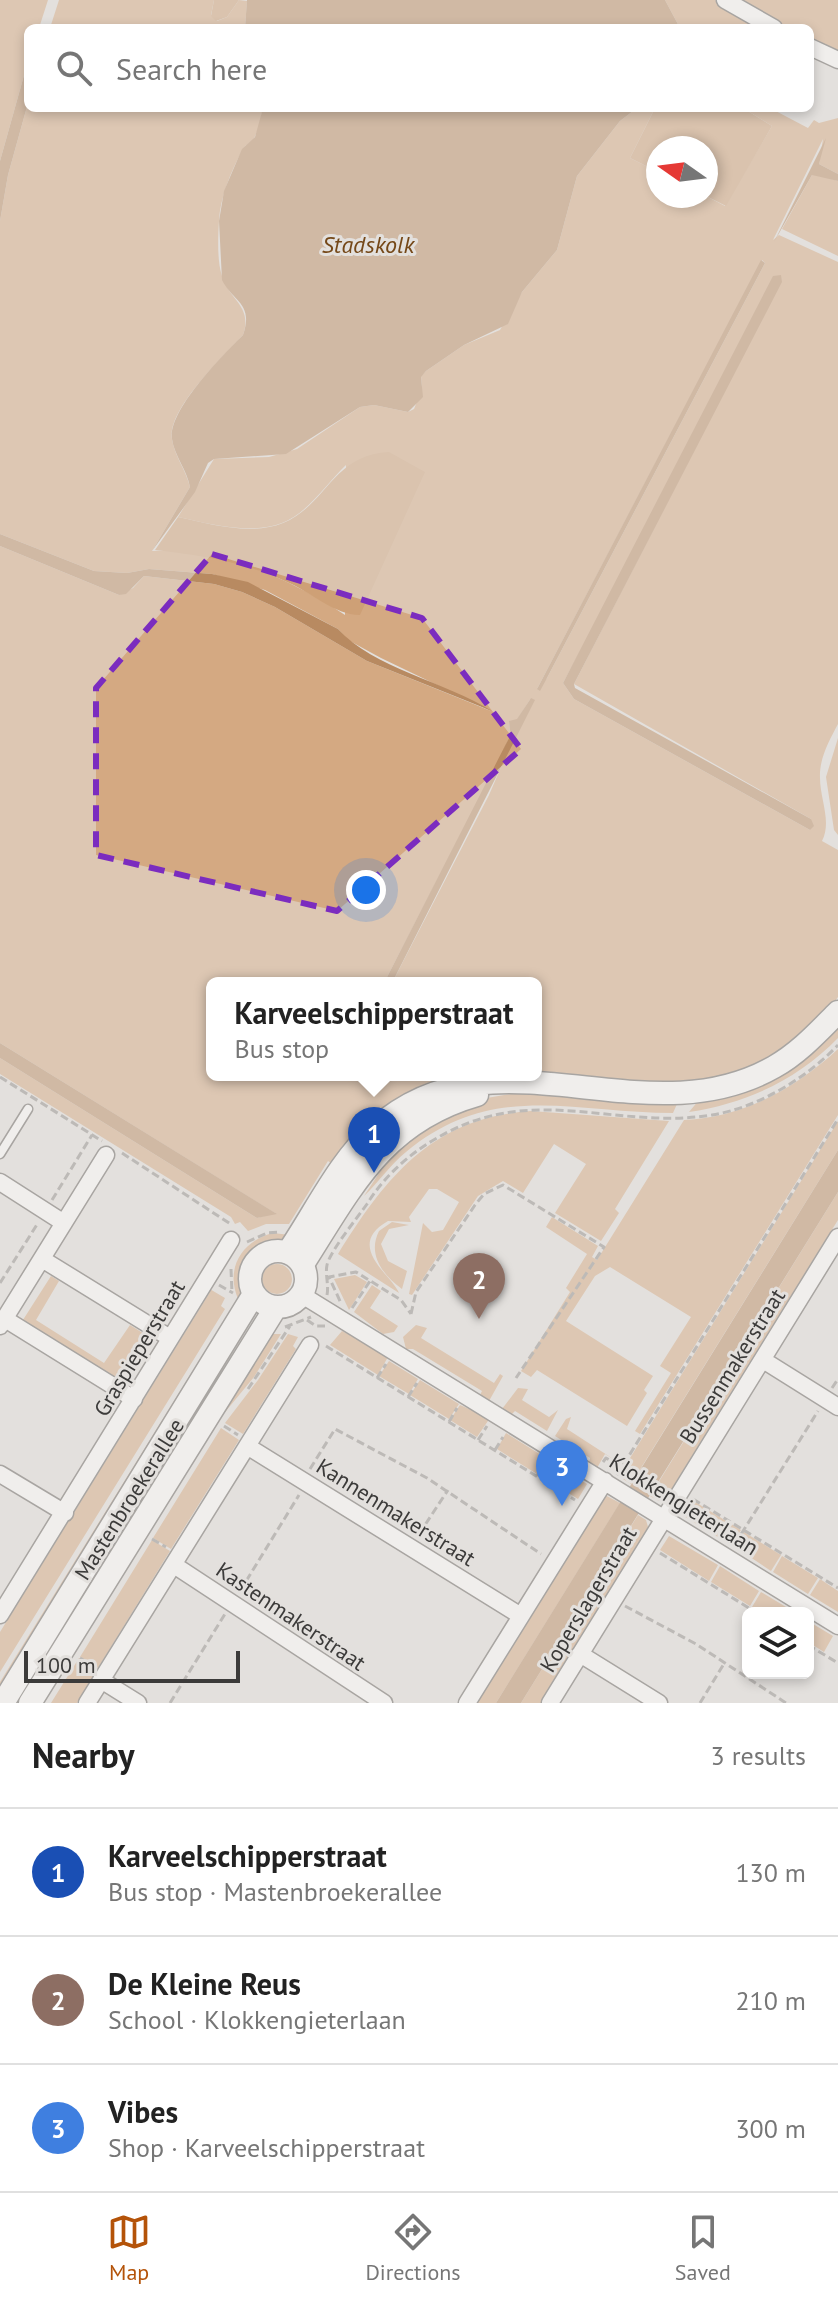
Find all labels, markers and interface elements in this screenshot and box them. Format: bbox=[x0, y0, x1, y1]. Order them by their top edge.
search box bbox=[24, 24, 814, 112]
icon: search bbox=[52, 46, 96, 90]
text: Search here bbox=[116, 49, 267, 88]
north arrow bbox=[646, 136, 718, 208]
water label: Stadskolk bbox=[322, 229, 415, 260]
your location bbox=[346, 870, 386, 910]
popup bbox=[206, 977, 542, 1081]
text: Karveelschipperstraat bbox=[235, 993, 513, 1032]
text: Bus stop bbox=[235, 1032, 329, 1065]
pin: 1 bbox=[348, 1107, 400, 1173]
pin: 2 bbox=[453, 1253, 505, 1319]
street label: Graspieperstraat bbox=[87, 1274, 191, 1421]
street label: Bussenmakerstraat bbox=[673, 1283, 791, 1449]
street label: Mastenbroekerallee bbox=[68, 1413, 190, 1585]
pin: 3 bbox=[536, 1440, 588, 1506]
street label: Klokkengieterlaan bbox=[604, 1447, 764, 1561]
street label: Kannenmakerstraat bbox=[311, 1452, 481, 1572]
street label: Koperslagerstraat bbox=[533, 1520, 643, 1677]
street label: Kastenmakerstraat bbox=[211, 1556, 372, 1677]
map controls bbox=[742, 1607, 814, 1679]
button: layers bbox=[742, 1607, 814, 1679]
scale bar bbox=[24, 1647, 240, 1683]
text: 100 m bbox=[36, 1651, 96, 1679]
text: Nearby bbox=[32, 1733, 134, 1777]
text: 3 results bbox=[711, 1739, 806, 1772]
text: Karveelschipperstraat bbox=[108, 1836, 387, 1875]
text: 1 bbox=[51, 1856, 65, 1889]
text: 130 m bbox=[735, 1856, 806, 1889]
text: Bus stop · Mastenbroekerallee bbox=[108, 1875, 442, 1908]
text: De Kleine Reus bbox=[108, 1964, 301, 2003]
text: 2 bbox=[51, 1984, 65, 2017]
text: 210 m bbox=[735, 1984, 806, 2017]
text: School · Klokkengieterlaan bbox=[108, 2003, 406, 2036]
text: Vibes bbox=[108, 2092, 178, 2131]
text: 3 bbox=[51, 2112, 65, 2145]
text: 300 m bbox=[735, 2112, 806, 2145]
text: Shop · Karveelschipperstraat bbox=[108, 2131, 425, 2164]
tab: Map bbox=[107, 2210, 151, 2286]
tab: Directions bbox=[365, 2210, 461, 2286]
tab: Saved bbox=[675, 2210, 731, 2286]

